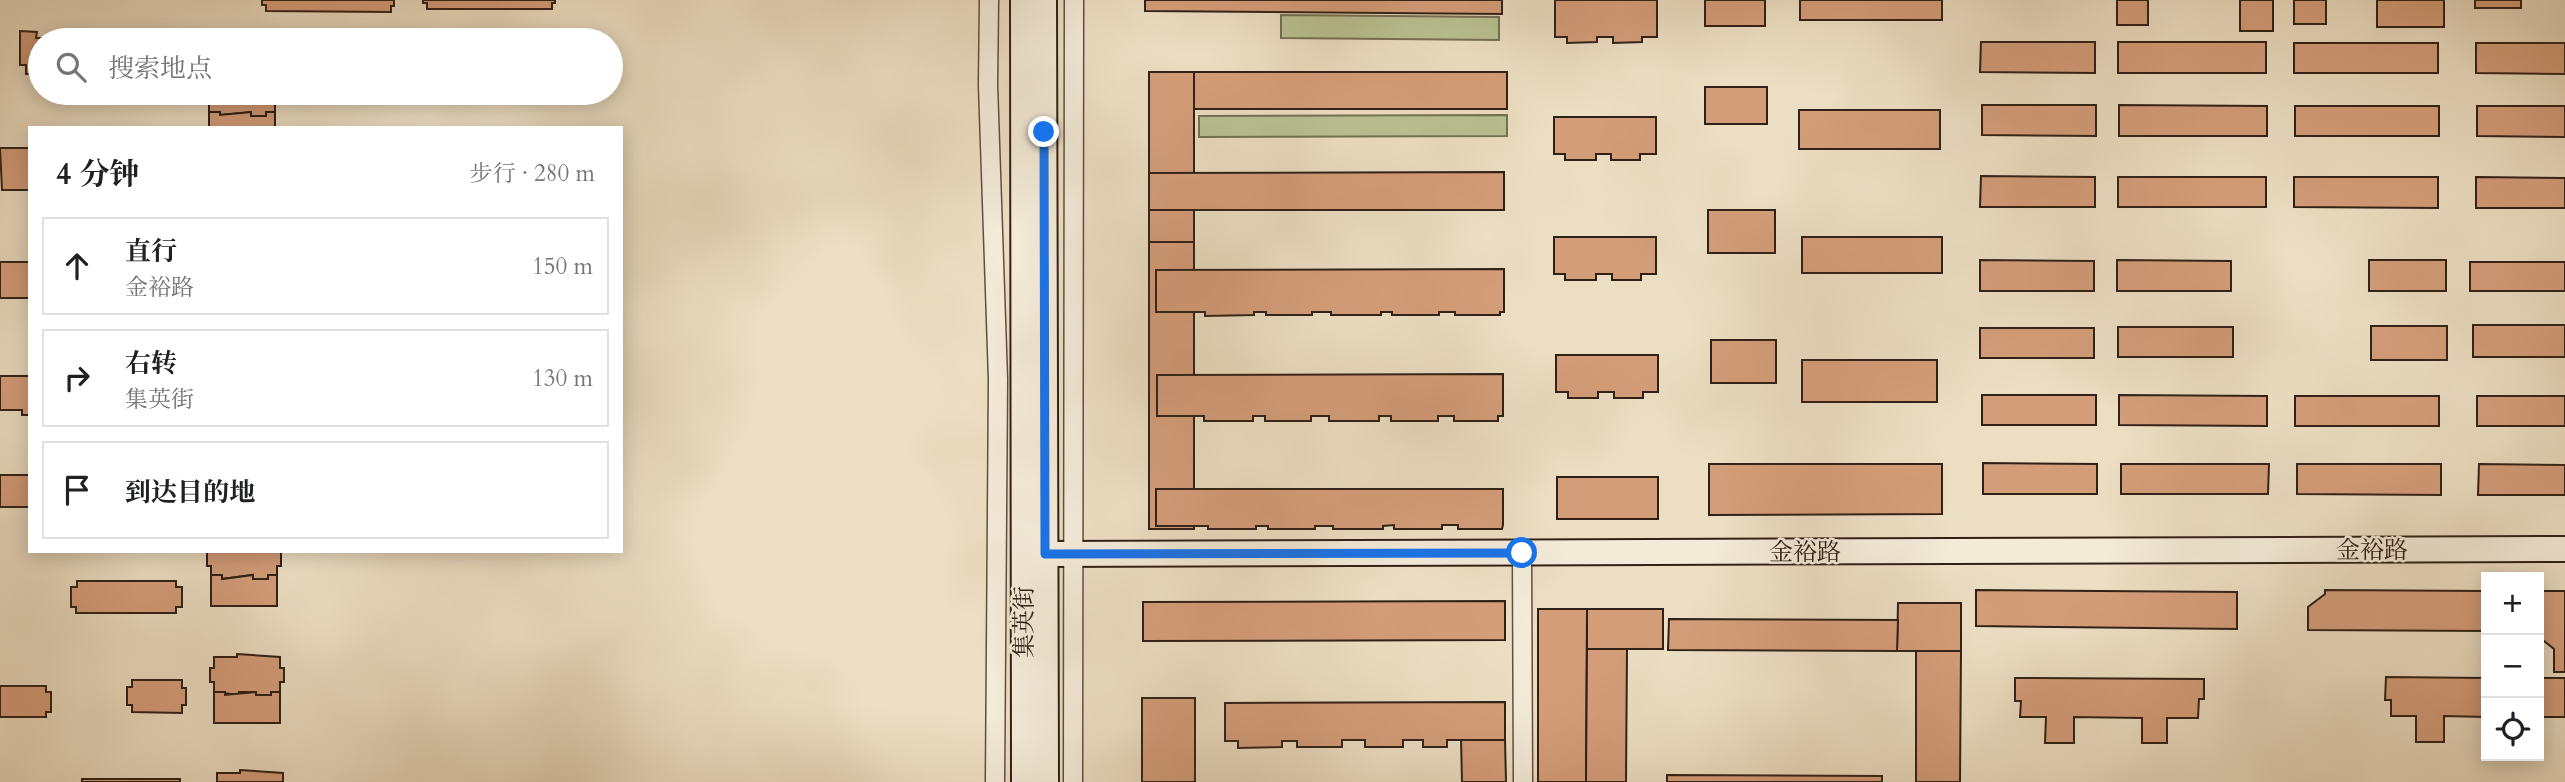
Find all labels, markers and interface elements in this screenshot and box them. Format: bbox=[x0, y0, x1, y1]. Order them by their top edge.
search box bbox=[28, 28, 623, 105]
icon: search bbox=[52, 48, 90, 86]
text: 搜索地点 bbox=[108, 51, 212, 86]
route end bbox=[1028, 116, 1059, 147]
text: 4 分钟 bbox=[56, 154, 139, 195]
text: 步行 · 280 m bbox=[470, 158, 595, 189]
text: 直行 bbox=[125, 234, 177, 269]
icon: ahead bbox=[58, 247, 96, 285]
text: 150 m bbox=[532, 251, 593, 282]
text: 金裕路 bbox=[125, 272, 194, 303]
text: 右转 bbox=[125, 346, 177, 381]
icon: right bbox=[58, 359, 96, 397]
text: 130 m bbox=[532, 363, 593, 394]
text: 集英街 bbox=[125, 384, 194, 415]
icon: arrive bbox=[58, 471, 96, 509]
text: 到达目的地 bbox=[125, 475, 255, 510]
street label: 金裕路 bbox=[2336, 534, 2408, 567]
street label: 金裕路 bbox=[1769, 536, 1841, 569]
route start bbox=[1506, 537, 1537, 568]
map controls bbox=[2481, 572, 2544, 761]
button: + bbox=[2481, 572, 2544, 635]
street label: 集英街 bbox=[1008, 586, 1041, 658]
button: − bbox=[2481, 635, 2544, 698]
button: locate bbox=[2481, 698, 2544, 761]

